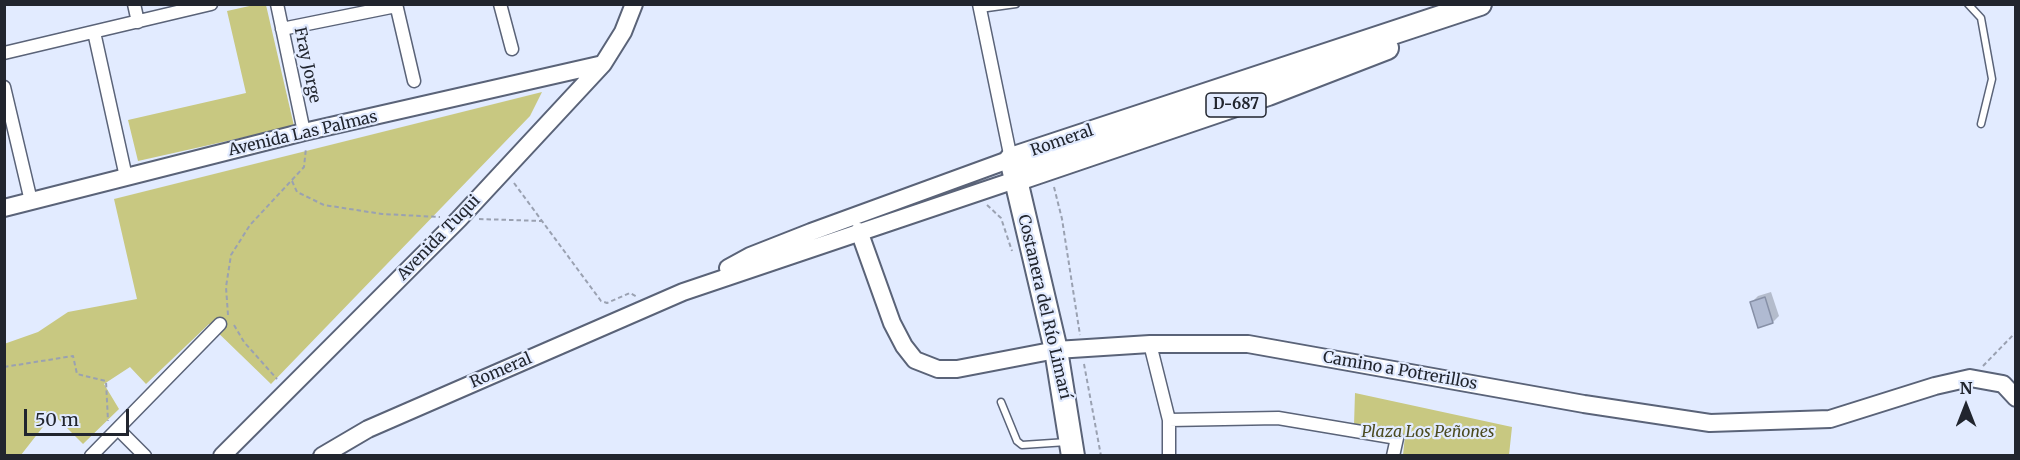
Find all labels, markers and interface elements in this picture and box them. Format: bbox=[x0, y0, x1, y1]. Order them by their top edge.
street label: Fray Jorge bbox=[290, 25, 324, 105]
road number: D-687 bbox=[1206, 93, 1266, 117]
street label: Avenida Las Palmas bbox=[227, 108, 379, 160]
street label: Romeral bbox=[1028, 121, 1096, 161]
street label: Avenida Tuqui bbox=[394, 191, 484, 285]
street label: Costanera del Río Limarí bbox=[1013, 213, 1075, 401]
street label: Camino a Potrerillos bbox=[1321, 348, 1479, 394]
street label: Romeral bbox=[467, 349, 535, 393]
north arrow bbox=[1936, 376, 1996, 436]
text: N bbox=[1960, 378, 1972, 398]
scale bar bbox=[27, 397, 132, 435]
text: 50 m bbox=[35, 408, 79, 431]
park label: Plaza Los Peñones bbox=[1361, 422, 1495, 442]

